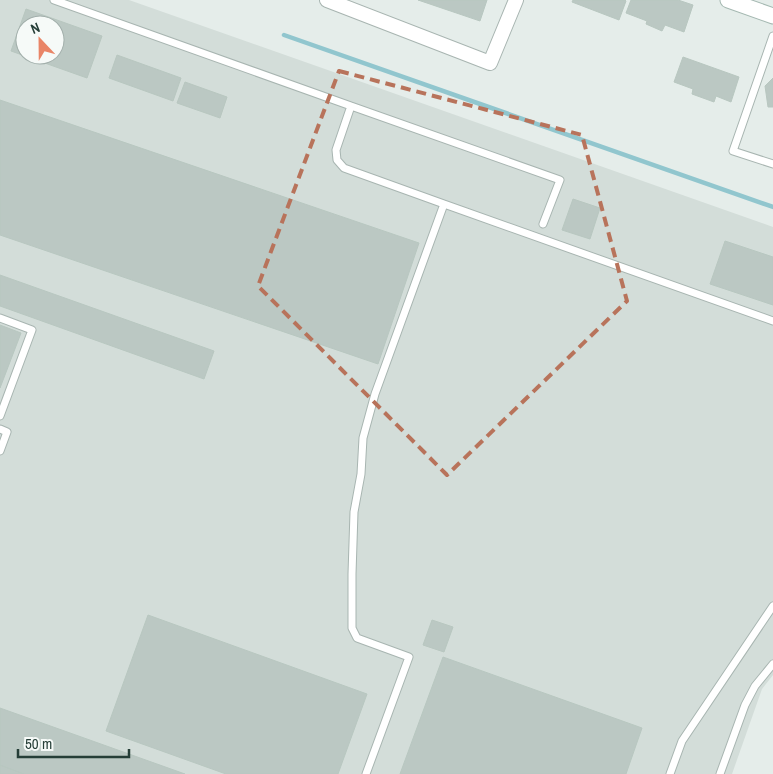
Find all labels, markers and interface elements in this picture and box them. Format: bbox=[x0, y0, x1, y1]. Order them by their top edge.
north arrow bbox=[15, 15, 65, 65]
text: N bbox=[28, 18, 42, 38]
scale bar bbox=[18, 726, 129, 758]
text: 50 m bbox=[25, 733, 52, 754]

